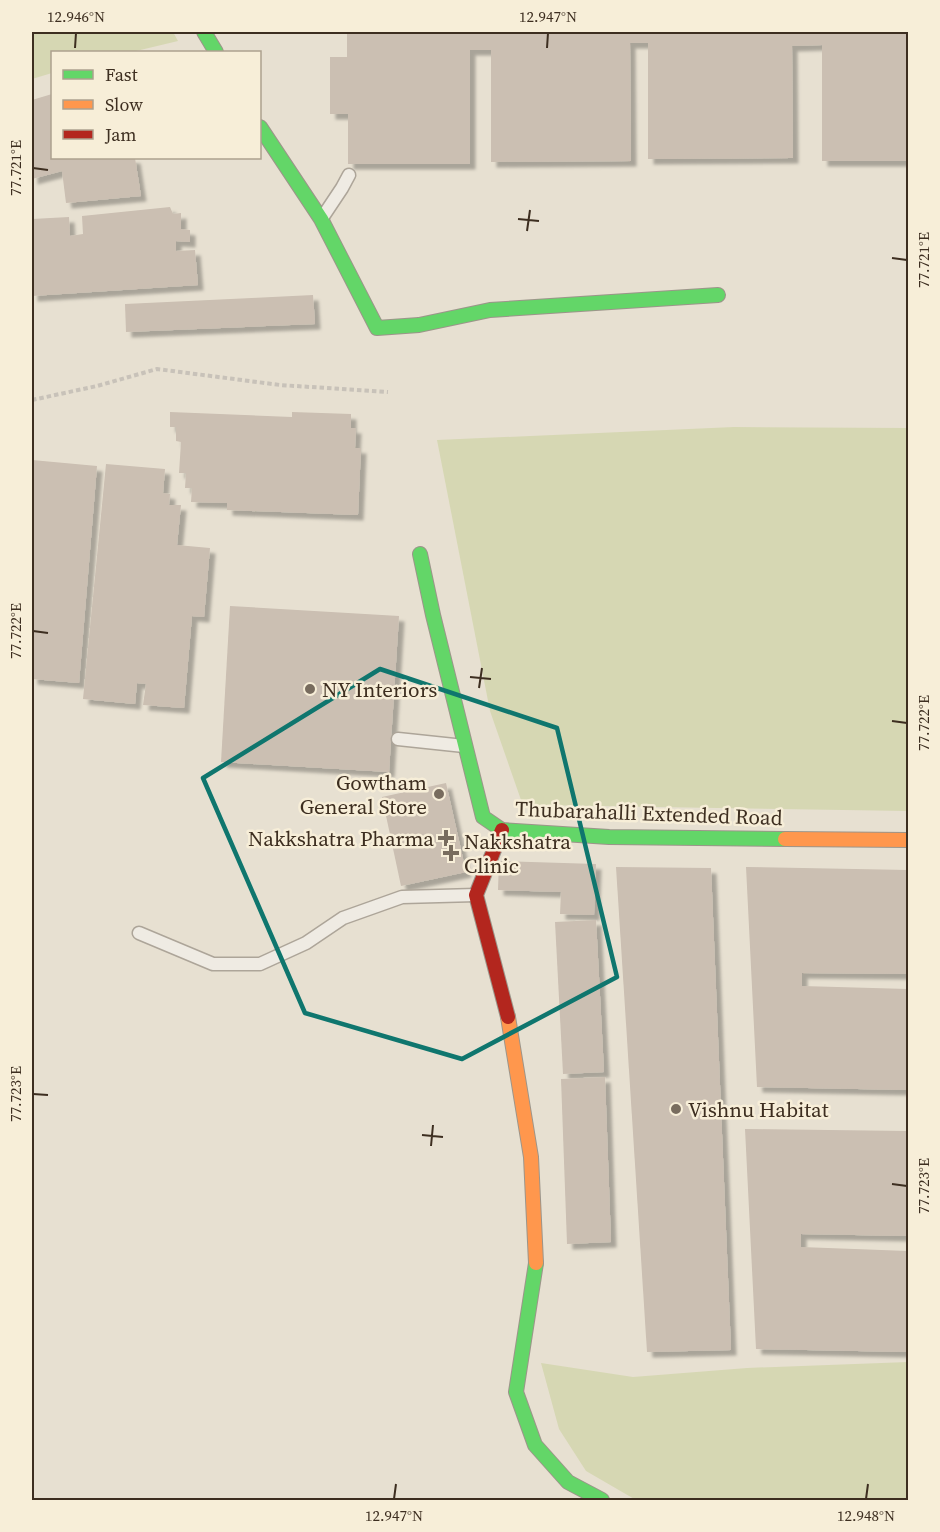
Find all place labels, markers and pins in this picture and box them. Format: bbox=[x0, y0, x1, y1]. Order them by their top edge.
place label: NY Interiors bbox=[322, 675, 437, 704]
marker: NY Interiors bbox=[303, 682, 317, 696]
place label: Gowtham General Store bbox=[300, 768, 427, 821]
marker: Gowtham General Store bbox=[432, 787, 446, 801]
place label: Nakkshatra Pharma bbox=[248, 824, 434, 853]
place label: Nakkshatra Clinic bbox=[464, 827, 571, 880]
marker: Nakkshatra Pharma bbox=[439, 831, 453, 845]
marker: Nakkshatra Clinic bbox=[442, 844, 460, 862]
place label: Vishnu Habitat bbox=[688, 1095, 829, 1124]
marker: Vishnu Habitat bbox=[669, 1102, 683, 1116]

